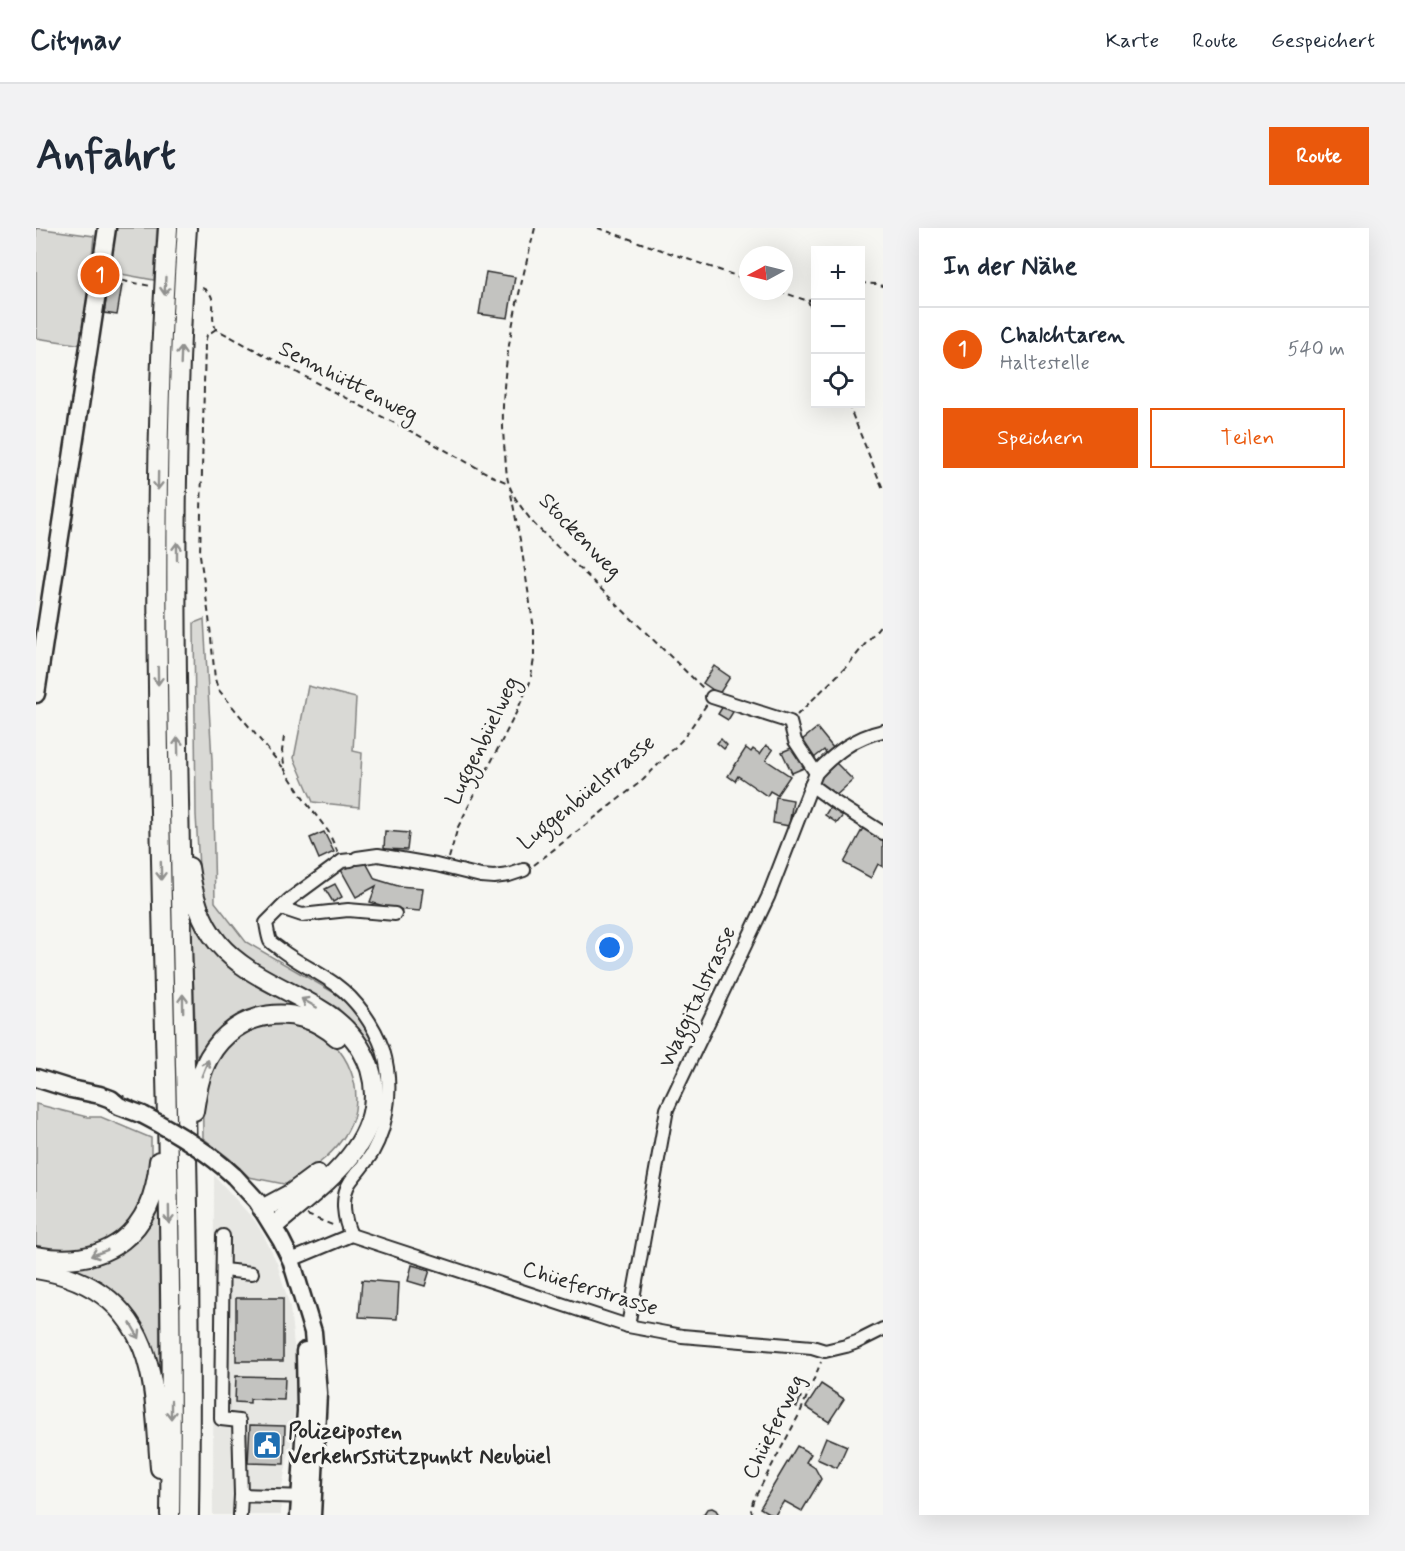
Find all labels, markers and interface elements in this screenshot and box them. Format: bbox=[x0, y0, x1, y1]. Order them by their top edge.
text: Citynav bbox=[30, 23, 121, 60]
text: Karte bbox=[1106, 27, 1159, 55]
text: Route bbox=[1192, 27, 1238, 55]
text: Gespeichert bbox=[1271, 27, 1375, 55]
button: Route bbox=[1269, 127, 1369, 185]
text: Anfahrt bbox=[36, 129, 176, 184]
north arrow bbox=[739, 246, 793, 300]
map controls bbox=[811, 246, 865, 408]
button: + bbox=[811, 246, 865, 300]
text: In der Nähe bbox=[943, 250, 1077, 284]
pin: 1 bbox=[80, 252, 120, 298]
one-way arrow bbox=[159, 276, 170, 296]
button: − bbox=[811, 300, 865, 354]
text: Chalchtaren bbox=[1000, 322, 1125, 350]
street label: Sennhüttenweg bbox=[272, 335, 422, 432]
text: 1 bbox=[958, 336, 967, 363]
text: 540 m bbox=[1288, 336, 1345, 363]
one-way arrow bbox=[175, 346, 186, 366]
text: Haltestelle bbox=[1000, 350, 1090, 377]
button: locate bbox=[811, 354, 865, 408]
button: Speichern bbox=[943, 408, 1138, 468]
button: Teilen bbox=[1150, 408, 1345, 468]
one-way arrow bbox=[152, 471, 164, 491]
street label: Stockenweg bbox=[532, 487, 628, 585]
one-way arrow bbox=[171, 541, 183, 561]
one-way arrow bbox=[152, 666, 164, 686]
street label: Luggenbüelweg bbox=[440, 672, 529, 811]
street label: Luggenbüelstrasse bbox=[513, 729, 663, 859]
one-way arrow bbox=[172, 736, 184, 756]
one-way arrow bbox=[155, 861, 167, 881]
street label: Waggitalstrasse bbox=[653, 922, 746, 1074]
your location bbox=[595, 933, 624, 962]
one-way arrow bbox=[177, 993, 189, 1013]
one-way arrow bbox=[301, 997, 318, 1009]
one-way arrow bbox=[200, 1059, 211, 1077]
one-way arrow bbox=[163, 1205, 175, 1225]
one-way arrow bbox=[90, 1248, 109, 1259]
street label: Chüeferstrasse bbox=[519, 1255, 661, 1323]
one-way arrow bbox=[129, 1322, 141, 1339]
street label: Chüeferweg bbox=[737, 1370, 812, 1485]
one-way arrow bbox=[165, 1400, 177, 1420]
place label: Polizeiposten Verkehrsstützpunkt Neubüel bbox=[288, 1418, 551, 1471]
public building icon: Polizeiposten Verkehrsstützpunkt Neubüel bbox=[251, 1429, 283, 1461]

